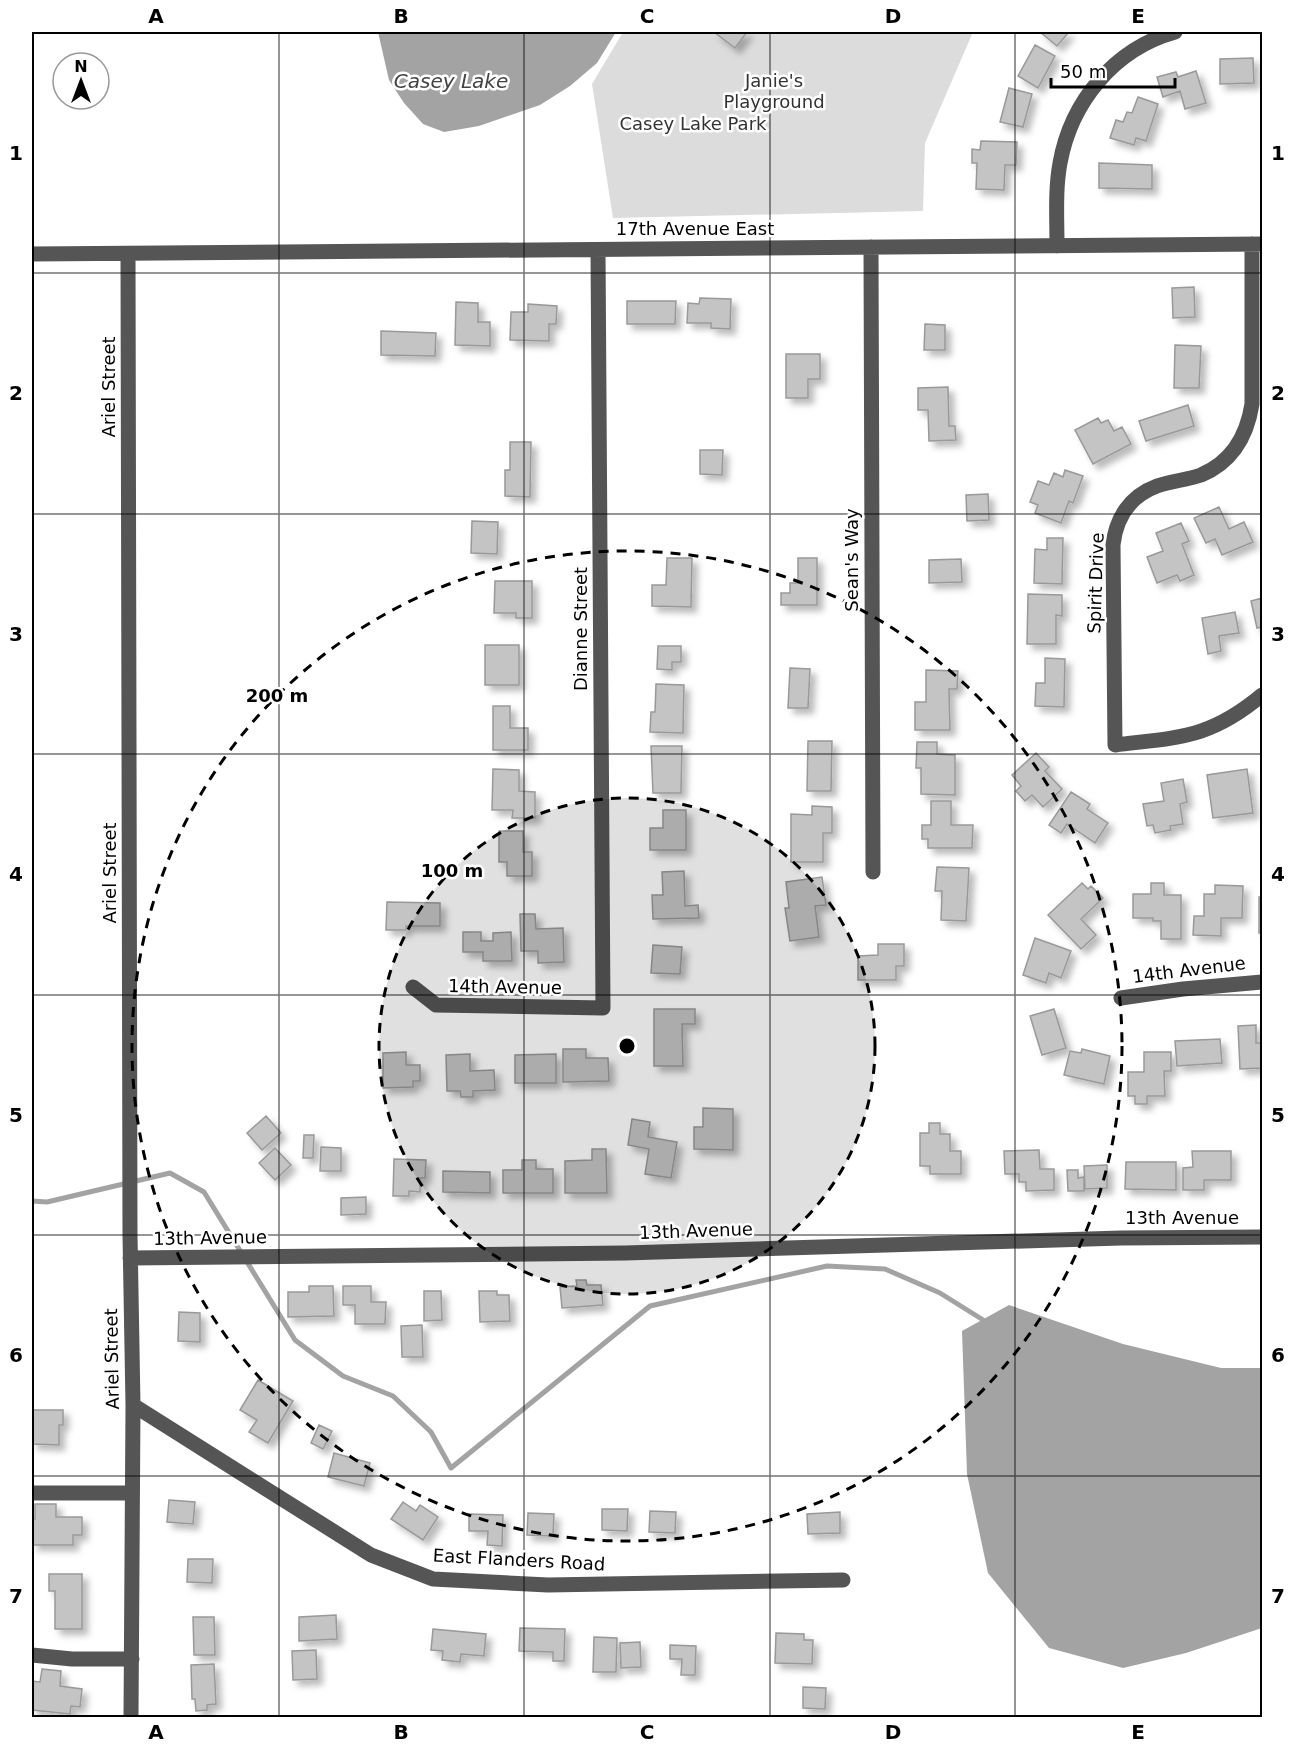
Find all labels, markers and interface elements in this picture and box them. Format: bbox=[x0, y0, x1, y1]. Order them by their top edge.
text: A bbox=[148, 4, 164, 28]
text: B bbox=[393, 4, 409, 28]
text: C bbox=[640, 4, 654, 28]
text: D bbox=[885, 4, 901, 28]
text: E bbox=[1131, 4, 1145, 28]
north arrow bbox=[51, 51, 111, 111]
scale bar bbox=[1051, 51, 1176, 89]
text: N bbox=[74, 57, 88, 76]
text: 50 m bbox=[1060, 61, 1106, 82]
water label: Casey Lake bbox=[394, 69, 508, 93]
park label: Janie's Playground bbox=[723, 70, 825, 112]
park label: Casey Lake Park bbox=[620, 113, 767, 134]
text: 1 bbox=[9, 141, 23, 165]
text: 1 bbox=[1271, 141, 1285, 165]
street label: 17th Avenue East bbox=[616, 218, 774, 239]
street label: Ariel Street bbox=[98, 336, 119, 438]
text: 2 bbox=[9, 381, 23, 405]
text: 2 bbox=[1271, 381, 1285, 405]
street label: Sean's Way bbox=[841, 508, 862, 612]
street label: Spirit Drive bbox=[1083, 532, 1108, 634]
street label: Dianne Street bbox=[570, 567, 591, 691]
text: 3 bbox=[9, 622, 23, 646]
text: 3 bbox=[1271, 622, 1285, 646]
text: 200 m bbox=[246, 685, 308, 706]
street label: Ariel Street bbox=[99, 822, 120, 924]
text: 100 m bbox=[421, 860, 483, 881]
text: 4 bbox=[9, 862, 23, 886]
text: 4 bbox=[1271, 862, 1285, 886]
street label: 14th Avenue bbox=[1131, 952, 1247, 987]
street label: 14th Avenue bbox=[448, 975, 562, 998]
centre of rings bbox=[617, 1036, 637, 1056]
text: 5 bbox=[9, 1103, 23, 1127]
text: 5 bbox=[1271, 1103, 1285, 1127]
street label: 13th Avenue bbox=[1125, 1207, 1239, 1228]
street label: 13th Avenue bbox=[639, 1218, 753, 1243]
street label: 13th Avenue bbox=[153, 1226, 267, 1249]
street label: Ariel Street bbox=[100, 1308, 123, 1410]
text: 6 bbox=[9, 1343, 23, 1367]
text: 6 bbox=[1271, 1343, 1285, 1367]
street label: East Flanders Road bbox=[432, 1545, 606, 1575]
text: 7 bbox=[9, 1584, 23, 1608]
text: 7 bbox=[1271, 1584, 1285, 1608]
text: A bbox=[148, 1720, 164, 1744]
text: B bbox=[393, 1720, 409, 1744]
text: C bbox=[640, 1720, 654, 1744]
text: D bbox=[885, 1720, 901, 1744]
text: E bbox=[1131, 1720, 1145, 1744]

